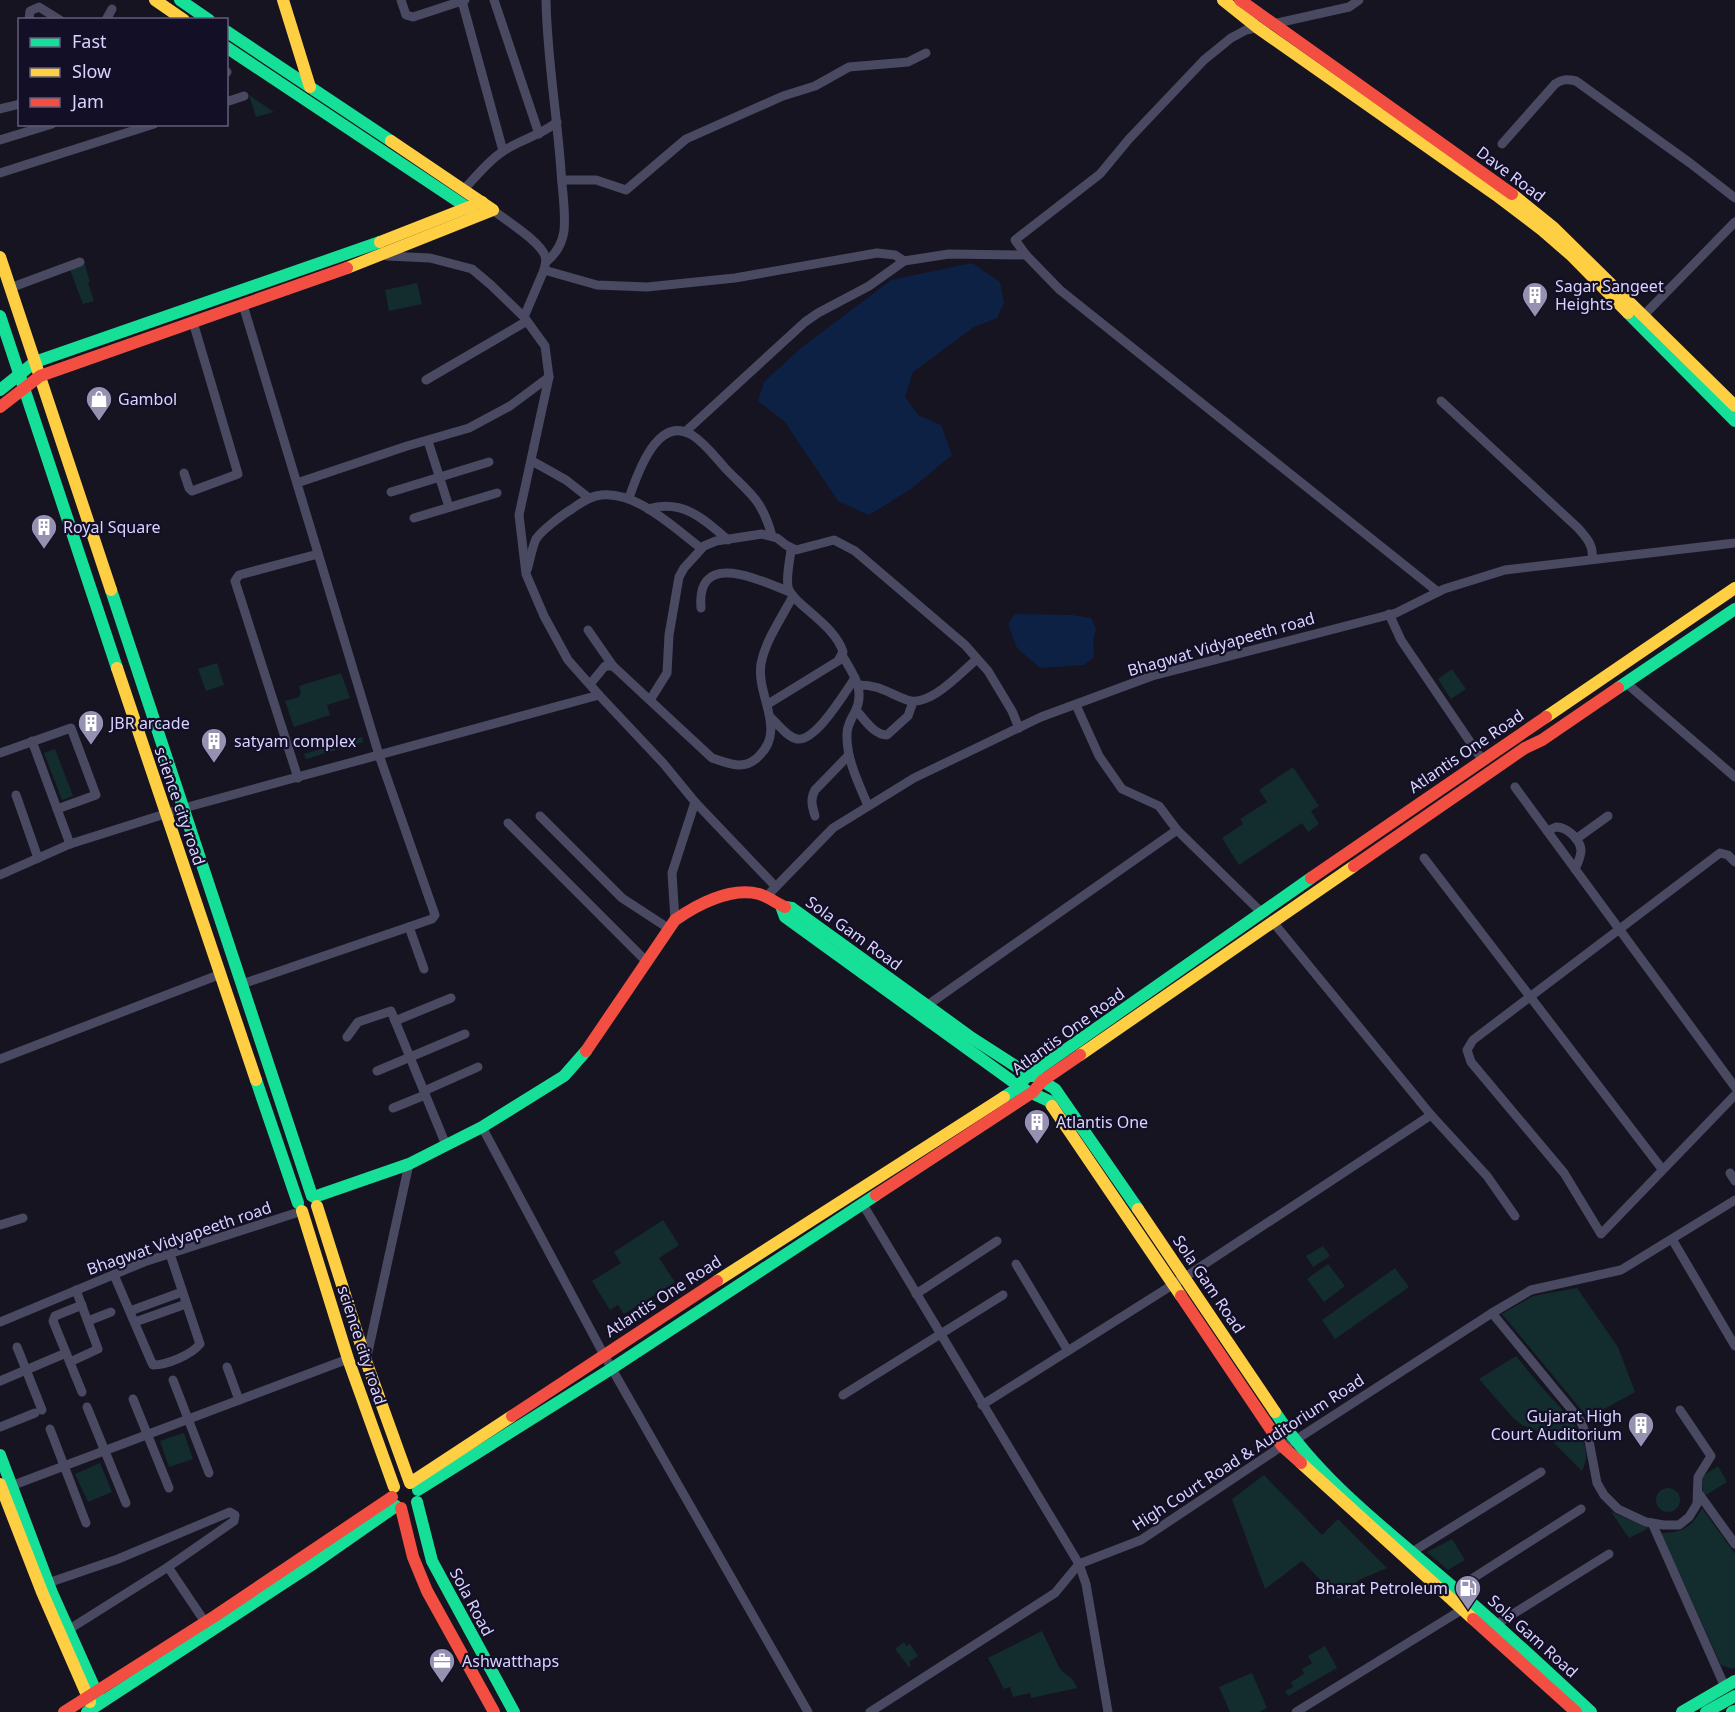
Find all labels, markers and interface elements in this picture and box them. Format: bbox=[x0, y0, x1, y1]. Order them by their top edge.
legend bbox=[18, 18, 228, 126]
text: Fast bbox=[72, 29, 107, 53]
text: Slow bbox=[72, 59, 111, 83]
text: Jam bbox=[70, 89, 104, 113]
street label: Dave Road bbox=[1472, 141, 1550, 207]
place label: Sagar Sangeet Heights bbox=[1555, 275, 1664, 315]
building icon: Sagar Sangeet Heights bbox=[1520, 280, 1550, 318]
shop icon: Gambol bbox=[84, 384, 114, 422]
place label: Gambol bbox=[118, 388, 177, 410]
building icon: Royal Square bbox=[29, 512, 59, 550]
place label: Royal Square bbox=[63, 516, 161, 538]
street label: Bhagwat Vidyapeeth road bbox=[1125, 607, 1317, 681]
street label: Atlantis One Road bbox=[1404, 704, 1528, 798]
building icon: JBR arcade bbox=[76, 708, 106, 746]
place label: JBR arcade bbox=[108, 712, 190, 734]
building icon: satyam complex bbox=[199, 726, 229, 764]
place label: satyam complex bbox=[234, 730, 357, 752]
street label: science city road bbox=[149, 744, 211, 868]
street label: Sola Gam Road bbox=[801, 891, 907, 975]
street label: Atlantis One Road bbox=[1007, 982, 1129, 1080]
building icon: Atlantis One bbox=[1022, 1107, 1052, 1145]
place label: Atlantis One bbox=[1056, 1111, 1148, 1133]
street label: Bhagwat Vidyapeeth road bbox=[84, 1196, 274, 1280]
street label: Sola Gam Road bbox=[1168, 1231, 1250, 1337]
street label: Atlantis One Road bbox=[601, 1250, 725, 1342]
street label: science city road bbox=[332, 1283, 392, 1407]
street label: High Court Road & Auditorium Road bbox=[1128, 1369, 1368, 1535]
place label: Gujarat High Court Auditorium bbox=[1491, 1405, 1622, 1445]
building icon: Gujarat High Court Auditorium bbox=[1626, 1410, 1656, 1448]
street label: Sola Road bbox=[445, 1564, 499, 1640]
fuel station icon: Bharat Petroleum bbox=[1453, 1573, 1483, 1611]
place label: Bharat Petroleum bbox=[1315, 1577, 1448, 1599]
street label: Sola Gam Road bbox=[1483, 1590, 1583, 1682]
office icon: Ashwatthaps bbox=[427, 1646, 457, 1684]
place label: Ashwatthaps bbox=[462, 1650, 559, 1672]

